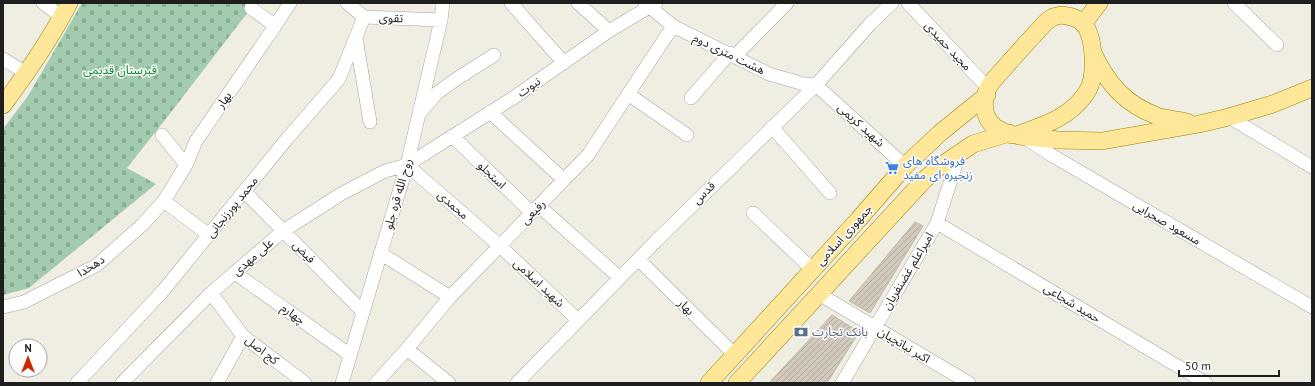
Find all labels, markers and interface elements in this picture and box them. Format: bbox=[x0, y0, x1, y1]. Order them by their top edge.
street label: تقوی bbox=[379, 10, 404, 25]
street label: مجید حمیدی bbox=[922, 18, 975, 73]
street label: هشت متری دوم bbox=[690, 30, 768, 79]
park label: قبرستان قدیمى bbox=[83, 62, 157, 77]
street label: نبوت bbox=[514, 73, 543, 100]
street label: بهار bbox=[212, 88, 235, 112]
street label: شهید کریمی bbox=[835, 100, 888, 150]
place label: فروشگاه های زنجیره ای مفید bbox=[903, 153, 973, 182]
street label: روح الله قره جلو bbox=[380, 157, 417, 232]
street label: استجلو bbox=[475, 158, 510, 192]
supermarket icon: فروشگاه های زنجیره ای مفید bbox=[884, 160, 900, 176]
street label: محمد پورزنجانی bbox=[202, 173, 262, 241]
street label: قدس bbox=[689, 178, 718, 207]
street label: محمدی bbox=[435, 187, 472, 222]
street label: رفیعی bbox=[517, 196, 548, 227]
street label: مسعود صحرایی bbox=[1131, 197, 1204, 248]
street label: جمهوری اسلامی bbox=[812, 201, 875, 268]
street label: امیراعلم غضنفریان bbox=[879, 229, 938, 313]
street label: علی مهدی bbox=[229, 235, 276, 279]
street label: فیض bbox=[290, 237, 319, 266]
street label: دهخدا bbox=[74, 251, 107, 280]
street label: شهید اسلامی bbox=[511, 255, 568, 310]
street label: حمید شجاعی bbox=[1041, 280, 1103, 325]
street label: بهار bbox=[674, 295, 698, 318]
street label: چهارم bbox=[277, 300, 308, 329]
street label: اکبر نباتچیان bbox=[875, 323, 933, 367]
bank icon: بانک تجارت bbox=[793, 324, 809, 340]
place label: بانک تجارت bbox=[812, 324, 868, 339]
street label: کج اصل bbox=[241, 332, 283, 370]
north arrow bbox=[8, 338, 48, 378]
text: N bbox=[24, 341, 32, 355]
scale bar bbox=[1179, 352, 1279, 378]
text: 50 m bbox=[1185, 358, 1211, 373]

